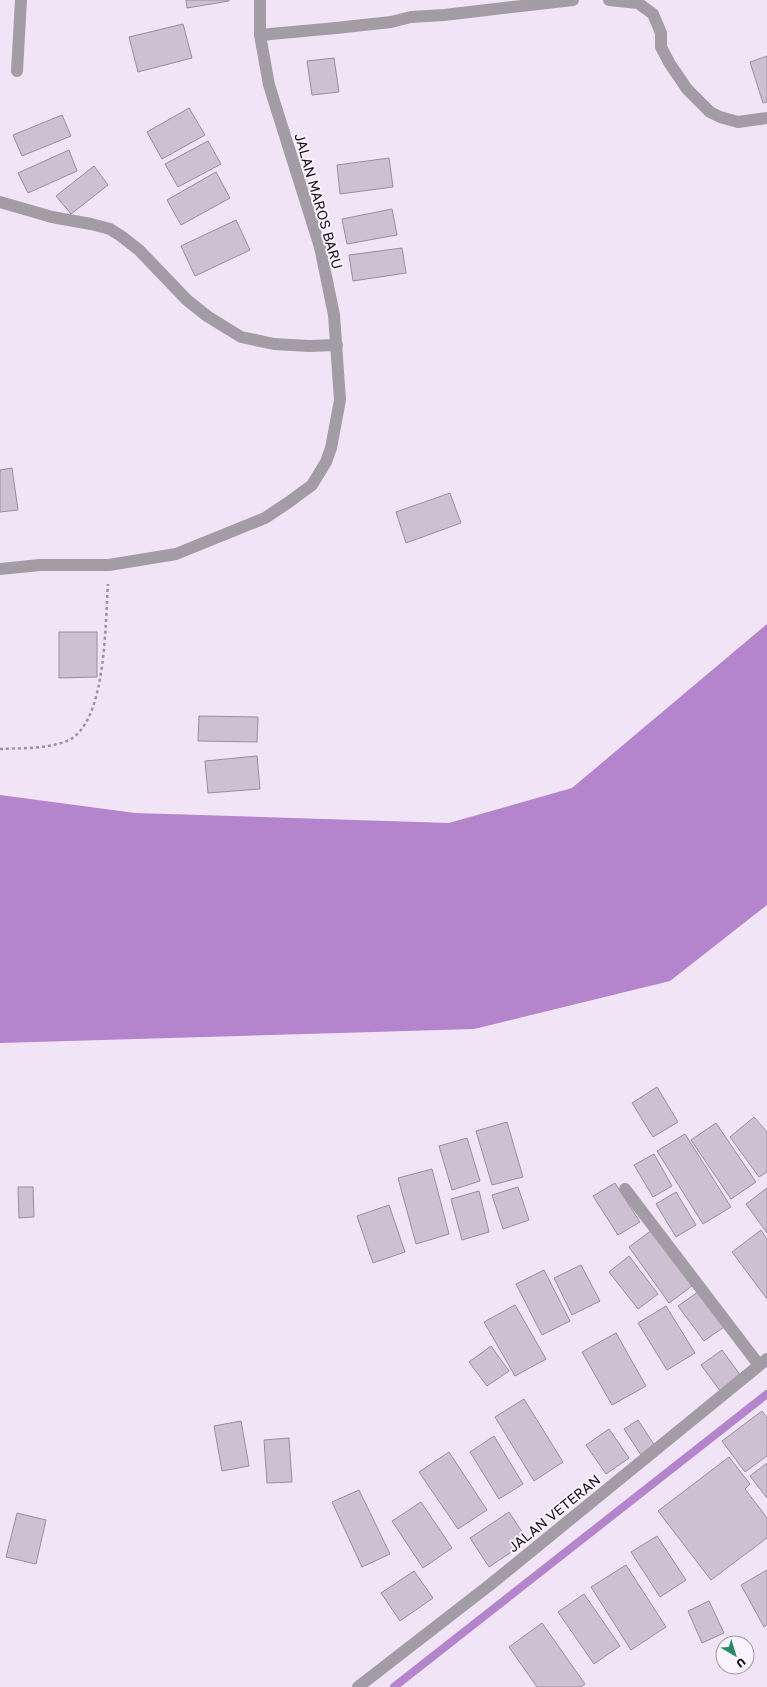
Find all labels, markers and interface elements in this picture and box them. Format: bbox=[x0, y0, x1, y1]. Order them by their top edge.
street label: JALAN MAROS BARU bbox=[291, 131, 347, 271]
street label: JALAN VETERAN bbox=[505, 1471, 603, 1555]
north arrow bbox=[715, 1635, 755, 1675]
text: U bbox=[734, 1656, 749, 1671]

